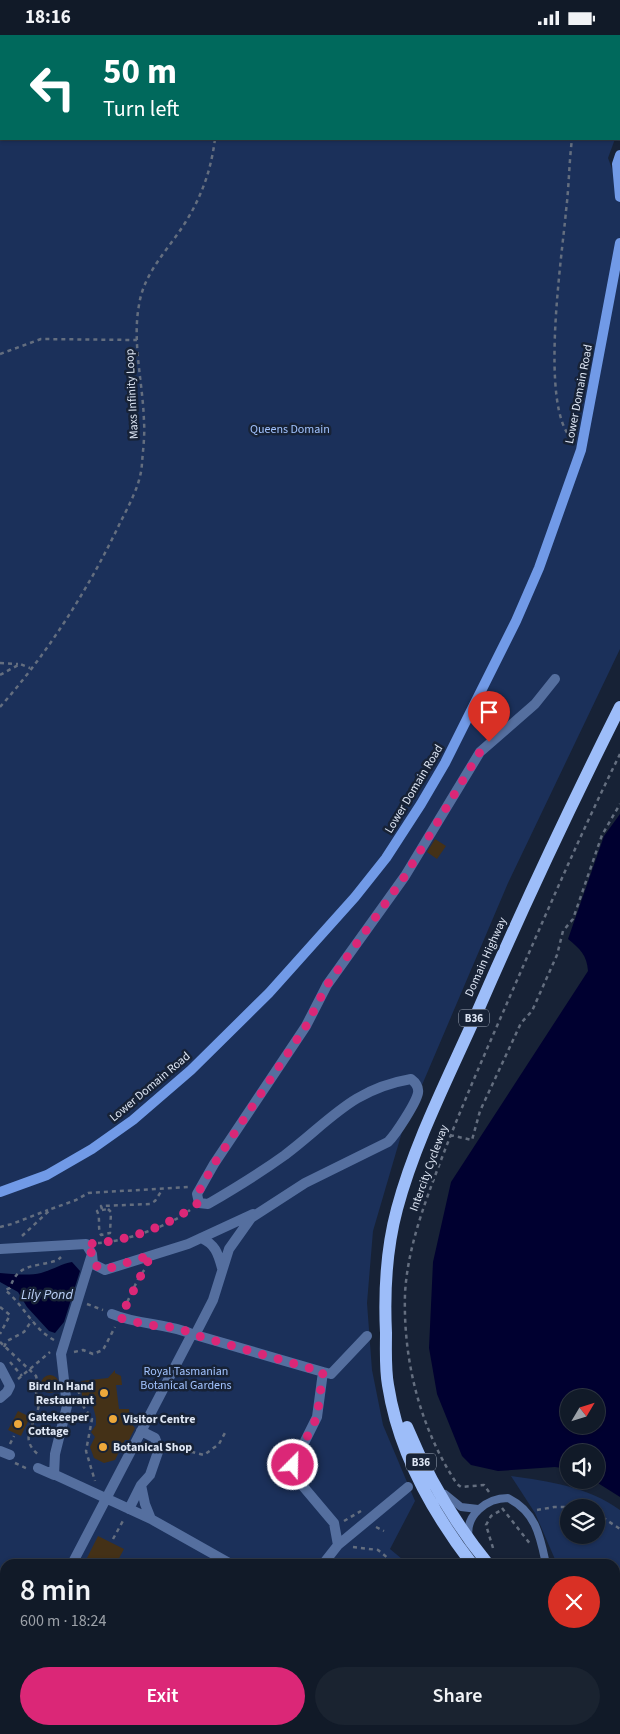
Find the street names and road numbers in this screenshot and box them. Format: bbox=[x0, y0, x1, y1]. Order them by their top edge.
street label: Lower Domain Road bbox=[561, 343, 597, 445]
street label: Maxs Infinity Loop bbox=[121, 348, 143, 440]
street label: Lower Domain Road bbox=[381, 741, 447, 837]
street label: Domain Highway bbox=[461, 914, 511, 999]
road number: B36 bbox=[459, 1009, 489, 1026]
street label: Lower Domain Road bbox=[106, 1048, 194, 1126]
street label: Intercity Cycleway bbox=[405, 1122, 453, 1214]
road number: B36 bbox=[406, 1453, 436, 1470]

